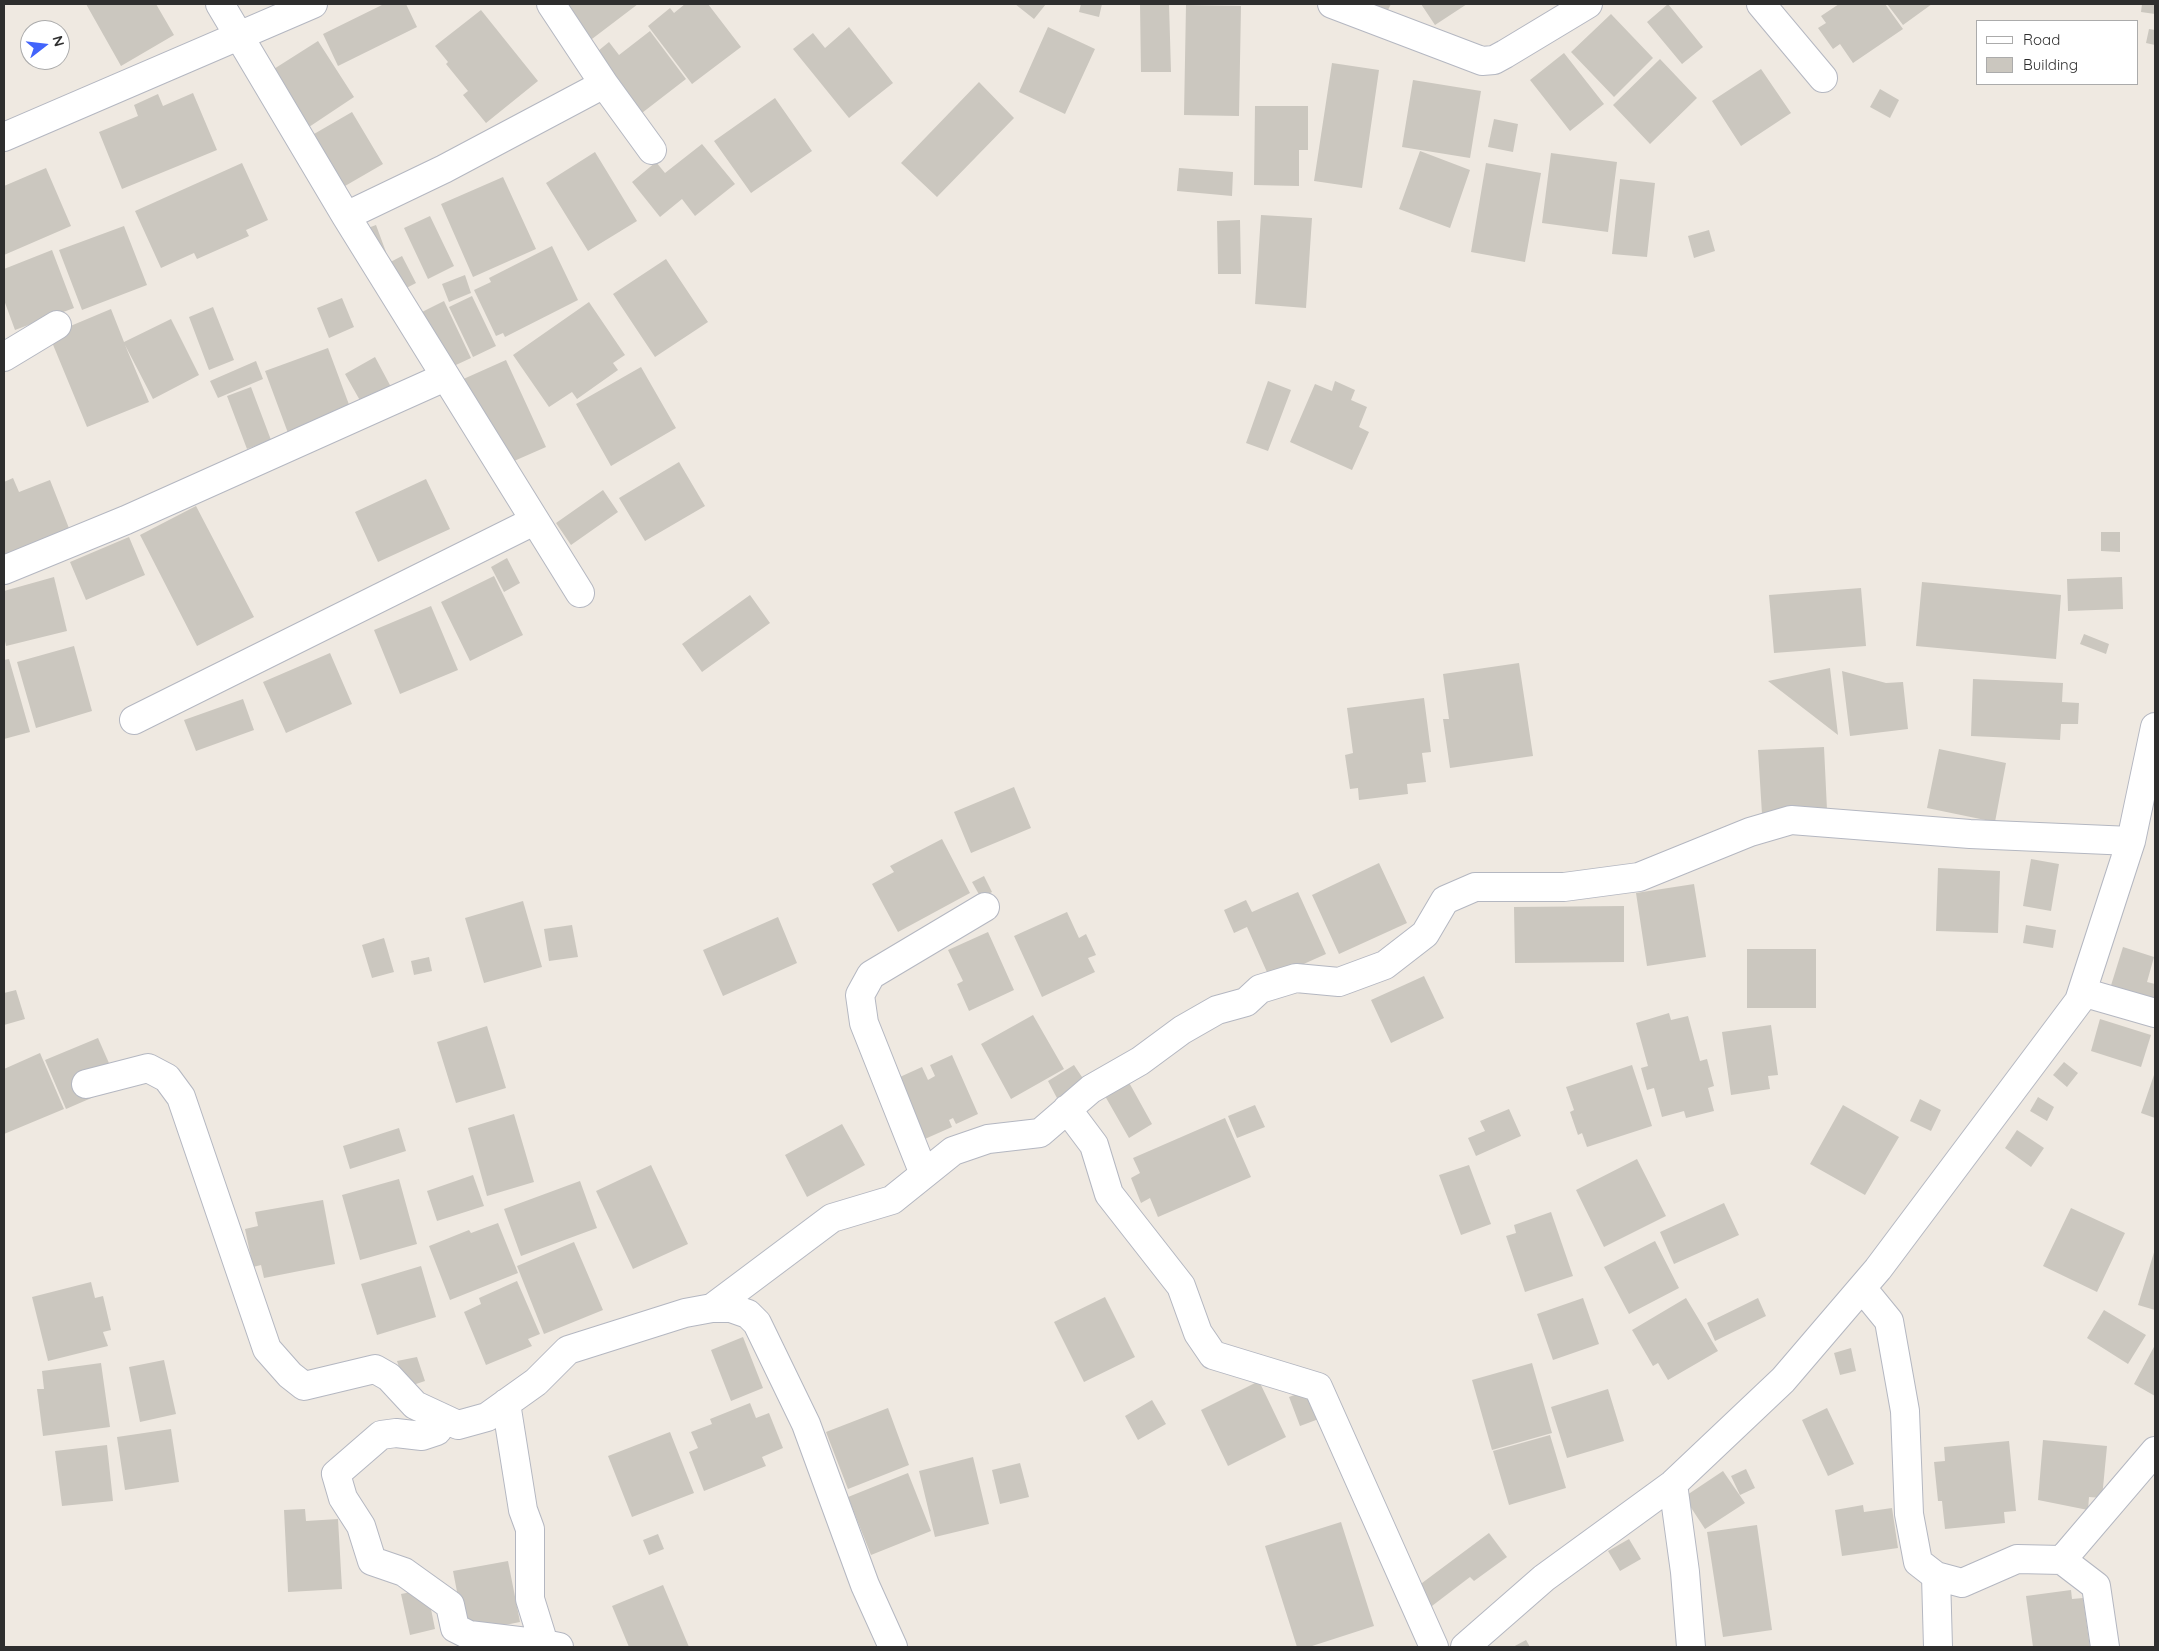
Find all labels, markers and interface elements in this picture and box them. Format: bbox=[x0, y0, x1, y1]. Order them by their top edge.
north arrow bbox=[20, 20, 70, 70]
legend bbox=[1976, 20, 2139, 85]
text: Road bbox=[2023, 30, 2060, 49]
text: N bbox=[48, 34, 69, 49]
text: Building bbox=[2023, 55, 2078, 74]

